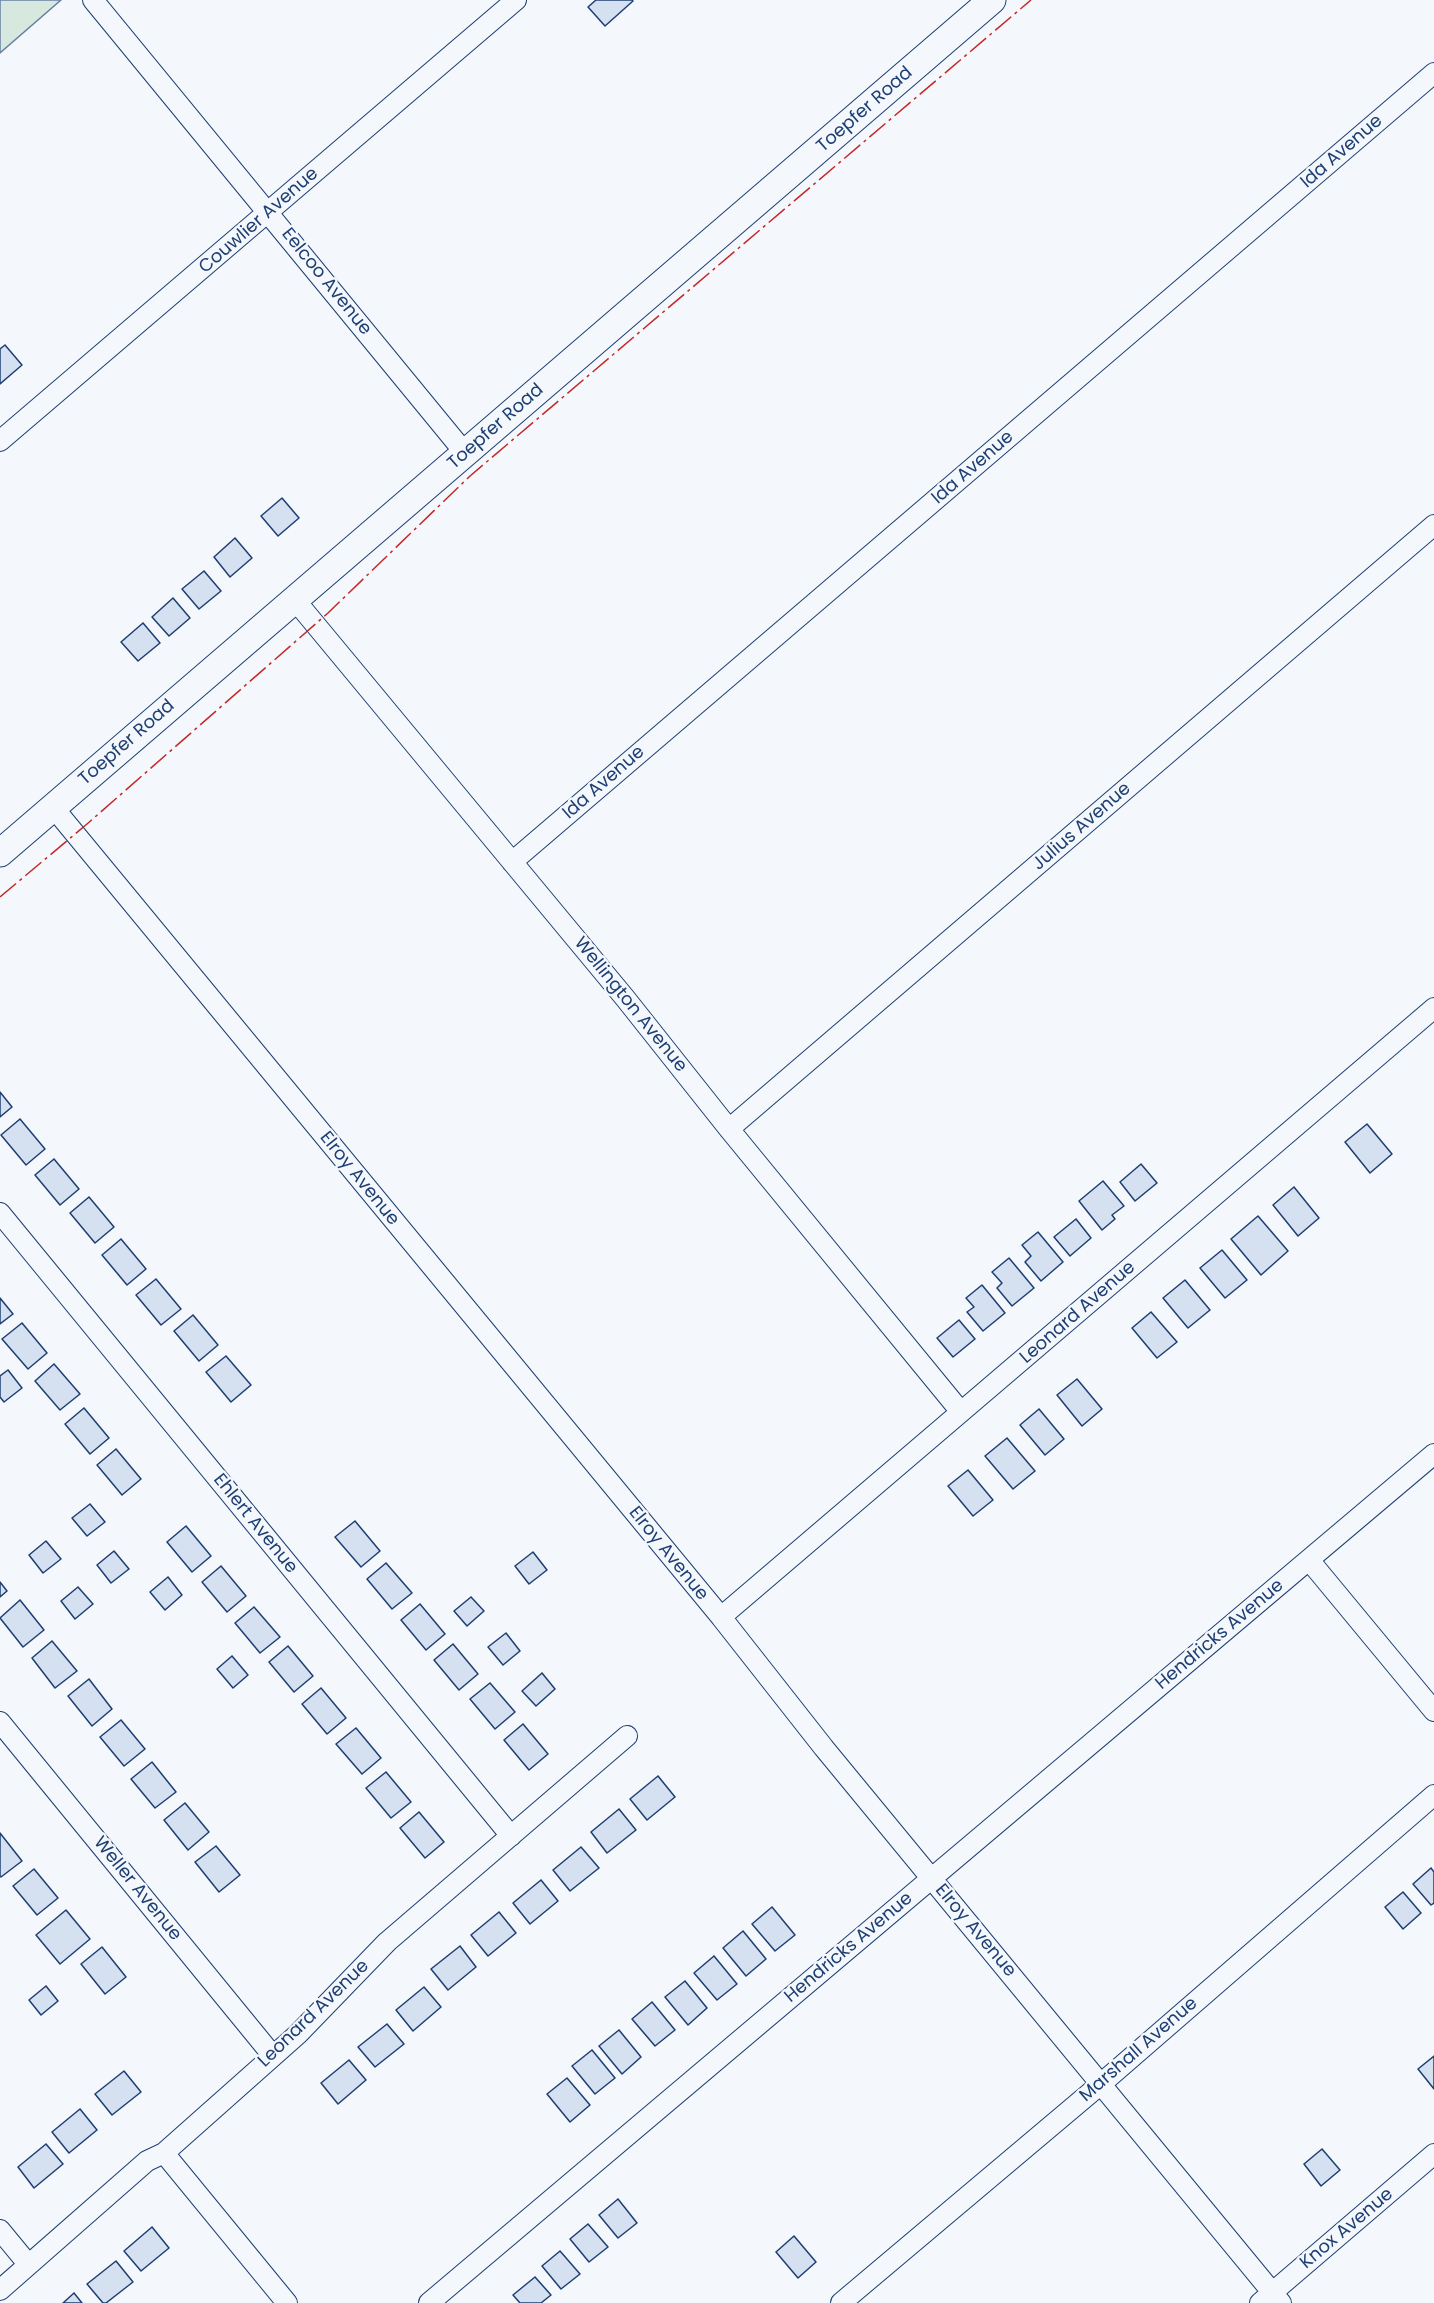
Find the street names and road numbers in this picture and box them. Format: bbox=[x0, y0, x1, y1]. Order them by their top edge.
street label: Toepfer Road bbox=[813, 62, 917, 158]
street label: Ida Avenue bbox=[1297, 111, 1387, 193]
street label: Couwlier Avenue bbox=[195, 163, 323, 279]
street label: Eelcoo Avenue bbox=[276, 224, 376, 340]
street label: Toepfer Road bbox=[444, 379, 548, 475]
street label: Ida Avenue bbox=[928, 427, 1018, 509]
street label: Toepfer Road bbox=[75, 695, 179, 791]
street label: Ida Avenue bbox=[559, 742, 649, 824]
street label: Julius Avenue bbox=[1028, 778, 1136, 876]
street label: Wellington Avenue bbox=[569, 933, 691, 1077]
street label: Elroy Avenue bbox=[315, 1128, 403, 1230]
street label: Leonard Avenue bbox=[1016, 1257, 1140, 1369]
street label: Ehlert Avenue bbox=[208, 1470, 302, 1578]
street label: Elroy Avenue bbox=[624, 1503, 712, 1605]
street label: Hendricks Avenue bbox=[1152, 1575, 1288, 1695]
street label: Weller Avenue bbox=[88, 1833, 186, 1945]
street label: Elroy Avenue bbox=[930, 1880, 1020, 1982]
street label: Hendricks Avenue bbox=[781, 1888, 917, 2008]
street label: Leonard Avenue bbox=[254, 1956, 374, 2072]
street label: Marshall Avenue bbox=[1076, 1993, 1202, 2107]
street label: Knox Avenue bbox=[1296, 2184, 1398, 2274]

